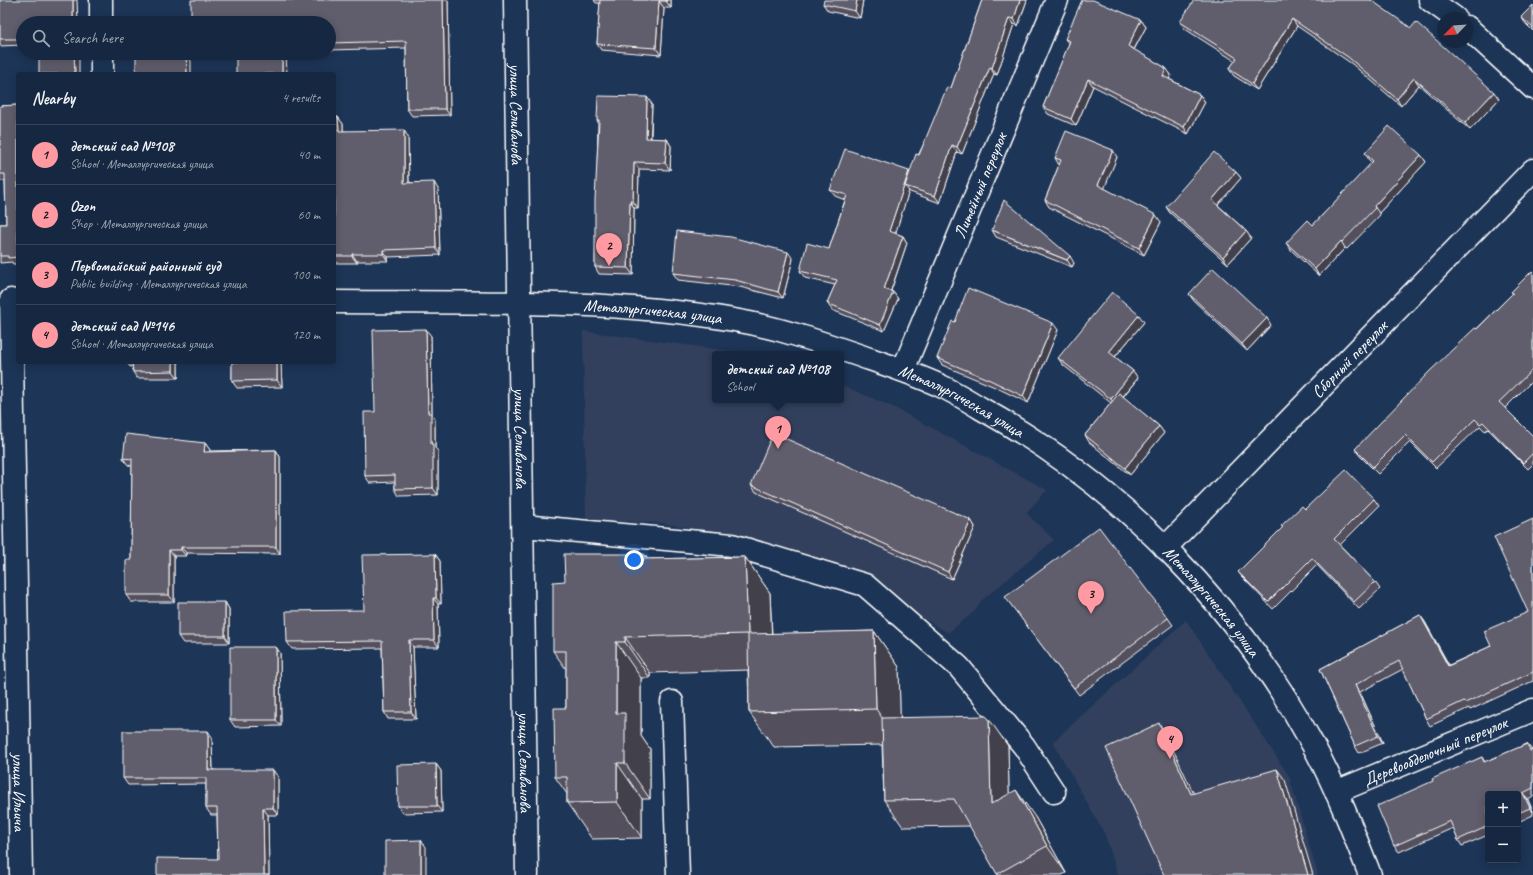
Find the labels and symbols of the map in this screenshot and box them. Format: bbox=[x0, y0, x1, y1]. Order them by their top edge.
north arrow bbox=[1437, 12, 1473, 48]
street label: улица Селиванова bbox=[505, 63, 527, 166]
street label: Литейный переулок bbox=[949, 128, 1012, 241]
pin: 2 bbox=[596, 233, 622, 266]
street label: Металлургическая улица bbox=[583, 295, 725, 329]
street label: Сборный переулок bbox=[1307, 315, 1393, 402]
street label: Металлургическая улица bbox=[895, 360, 1029, 443]
street label: улица Селиванова bbox=[509, 387, 532, 490]
pin: 1 bbox=[765, 416, 791, 449]
street label: Металлургическая улица bbox=[1159, 542, 1265, 662]
your location bbox=[624, 550, 644, 570]
pin: 3 bbox=[1078, 581, 1104, 614]
street label: улица Селиванова bbox=[514, 710, 536, 814]
street label: Деревообделочный переулок bbox=[1360, 711, 1512, 791]
pin: 4 bbox=[1157, 726, 1183, 759]
street label: улица Ильича bbox=[8, 752, 30, 832]

